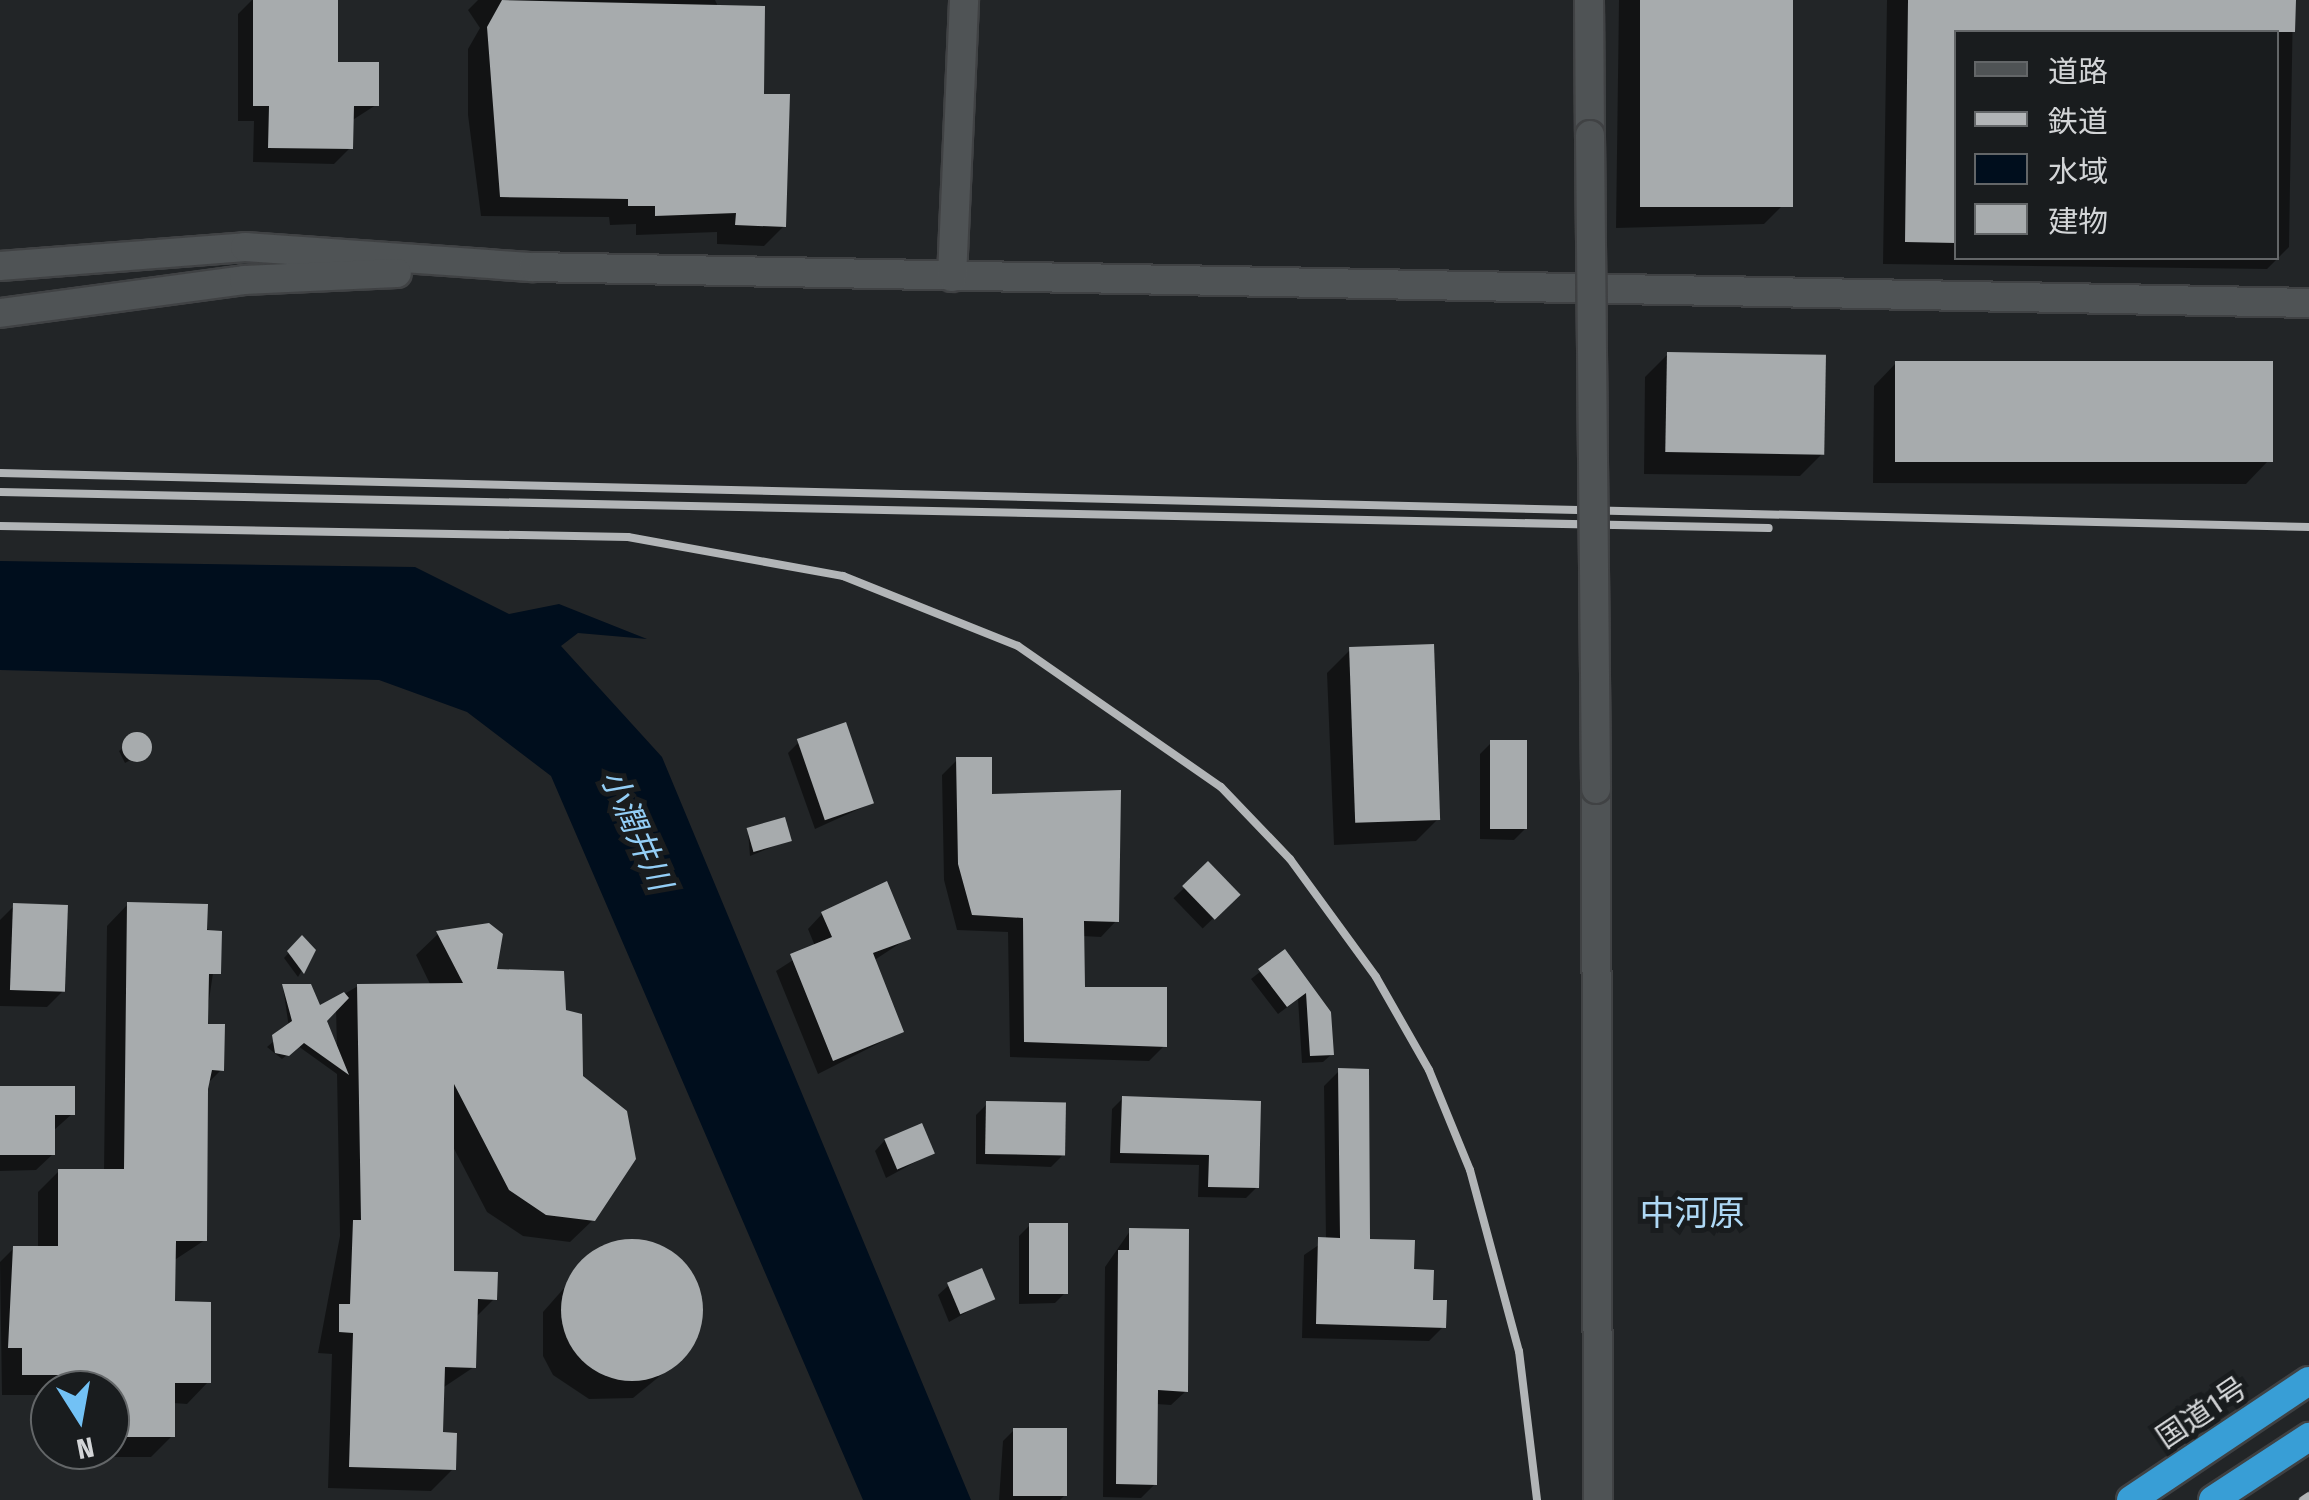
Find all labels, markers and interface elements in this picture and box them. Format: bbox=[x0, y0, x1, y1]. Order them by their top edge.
legend bbox=[1954, 30, 2279, 260]
text: 道路 bbox=[2048, 54, 2108, 90]
text: 鉄道 bbox=[2048, 104, 2108, 140]
text: 水域 bbox=[2048, 154, 2108, 190]
text: 建物 bbox=[2048, 204, 2108, 240]
water label: 小潤井川 bbox=[592, 764, 680, 896]
district label: 中河原 bbox=[1640, 1192, 1744, 1234]
north arrow bbox=[30, 1370, 130, 1470]
street label: 国道1号 bbox=[2150, 1370, 2254, 1456]
text: N bbox=[74, 1430, 97, 1466]

